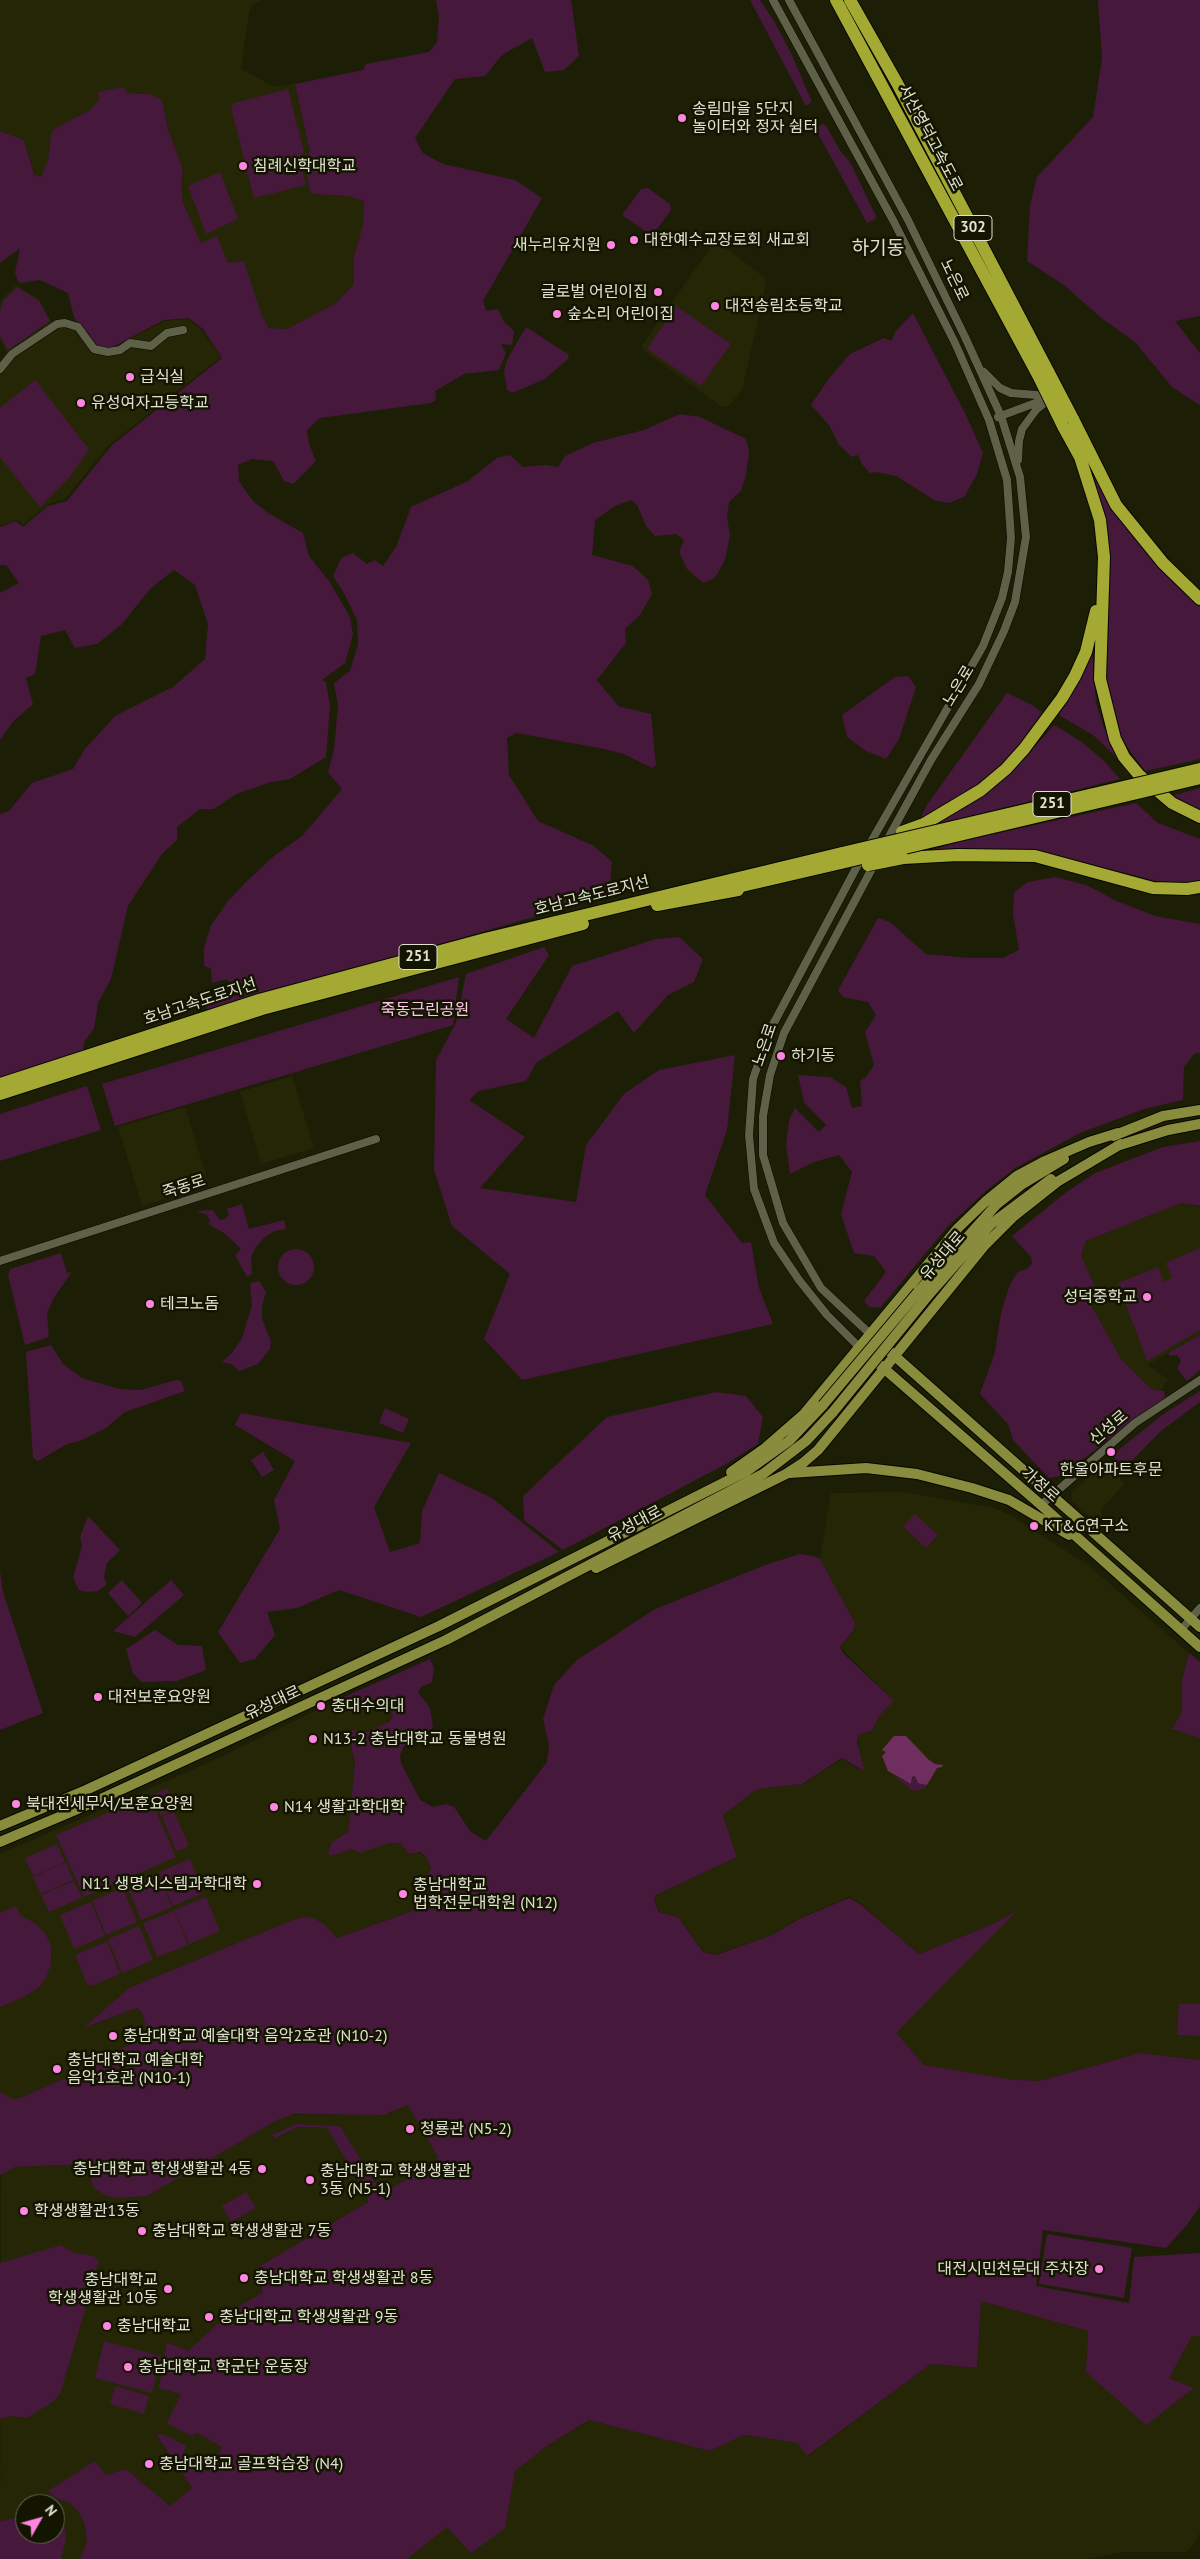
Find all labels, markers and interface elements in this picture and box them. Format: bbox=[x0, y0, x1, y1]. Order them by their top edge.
street label: 서산영덕고속도로 bbox=[894, 82, 966, 194]
place label: 송림마을 5단지 놀이터와 정자 쉼터 bbox=[692, 99, 818, 137]
marker: 송림마을 5단지 놀이터와 정자 쉼터 bbox=[676, 112, 688, 124]
place label: 침례신학대학교 bbox=[253, 156, 356, 176]
marker: 침례신학대학교 bbox=[237, 160, 249, 172]
road number: 302 bbox=[954, 216, 992, 240]
place label: 대한예수교장로회 새교회 bbox=[644, 230, 810, 250]
marker: 대한예수교장로회 새교회 bbox=[628, 234, 640, 246]
place label: 새누리유치원 bbox=[513, 235, 601, 255]
district label: 하기동 bbox=[852, 238, 904, 260]
marker: 새누리유치원 bbox=[605, 239, 617, 251]
street label: 노은로 bbox=[936, 256, 972, 304]
place label: 글로벌 어린이집 bbox=[541, 282, 648, 302]
marker: 글로벌 어린이집 bbox=[652, 286, 664, 298]
place label: 대전송림초등학교 bbox=[725, 296, 843, 316]
marker: 대전송림초등학교 bbox=[709, 300, 721, 312]
place label: 숲소리 어린이집 bbox=[567, 304, 674, 324]
marker: 숲소리 어린이집 bbox=[551, 308, 563, 320]
place label: 급식실 bbox=[140, 367, 184, 387]
marker: 급식실 bbox=[124, 371, 136, 383]
place label: 유성여자고등학교 bbox=[91, 393, 209, 413]
marker: 유성여자고등학교 bbox=[75, 397, 87, 409]
street label: 노은로 bbox=[939, 662, 979, 710]
road number: 251 bbox=[1033, 792, 1071, 816]
street label: 호남고속도로지선 bbox=[533, 872, 651, 920]
road number: 251 bbox=[399, 944, 437, 970]
street label: 호남고속도로지선 bbox=[141, 975, 259, 1029]
park label: 죽동근린공원 bbox=[381, 1000, 469, 1020]
street label: 노은로 bbox=[749, 1021, 781, 1069]
place label: 하기동 bbox=[791, 1046, 835, 1066]
marker: 하기동 bbox=[775, 1050, 787, 1062]
street label: 죽동로 bbox=[160, 1171, 208, 1203]
street label: 유성대로 bbox=[916, 1227, 970, 1285]
place label: 성덕중학교 bbox=[1063, 1287, 1137, 1307]
marker: 성덕중학교 bbox=[1141, 1291, 1153, 1303]
place label: 테크노돔 bbox=[160, 1294, 219, 1314]
marker: 테크노돔 bbox=[144, 1298, 156, 1310]
street label: 신성로 bbox=[1086, 1406, 1132, 1450]
marker: 한울아파트후문 bbox=[1105, 1446, 1117, 1458]
place label: 한울아파트후문 bbox=[1059, 1460, 1163, 1480]
street label: 가정로 bbox=[1017, 1463, 1063, 1507]
street label: 유성대로 bbox=[604, 1502, 666, 1546]
place label: KT&G연구소 bbox=[1044, 1516, 1129, 1536]
marker: KT&G연구소 bbox=[1028, 1520, 1040, 1532]
street label: 유성대로 bbox=[242, 1682, 304, 1724]
place label: 대전보훈요양원 bbox=[108, 1687, 211, 1707]
marker: 대전보훈요양원 bbox=[92, 1691, 104, 1703]
place label: 충대수의대 bbox=[331, 1696, 405, 1716]
marker: 충대수의대 bbox=[315, 1700, 327, 1712]
place label: N13-2 충남대학교 동물병원 bbox=[323, 1729, 507, 1749]
marker: N13-2 충남대학교 동물병원 bbox=[307, 1733, 319, 1745]
place label: 북대전세무서/보훈요양원 bbox=[26, 1794, 194, 1814]
place label: N14 생활과학대학 bbox=[284, 1797, 405, 1817]
marker: 북대전세무서/보훈요양원 bbox=[10, 1798, 22, 1810]
marker: N14 생활과학대학 bbox=[268, 1801, 280, 1813]
place label: N11 생명시스템과학대학 bbox=[82, 1874, 247, 1894]
place label: 충남대학교 법학전문대학원 (N12) bbox=[413, 1875, 557, 1913]
marker: N11 생명시스템과학대학 bbox=[251, 1878, 263, 1890]
marker: 충남대학교 법학전문대학원 (N12) bbox=[397, 1888, 409, 1900]
place label: 충남대학교 예술대학 음악2호관 (N10-2) bbox=[123, 2026, 388, 2046]
marker: 충남대학교 예술대학 음악2호관 (N10-2) bbox=[107, 2030, 119, 2042]
place label: 충남대학교 예술대학 음악1호관 (N10-1) bbox=[67, 2050, 204, 2088]
marker: 충남대학교 예술대학 음악1호관 (N10-1) bbox=[51, 2063, 63, 2075]
place label: 청룡관 (N5-2) bbox=[420, 2119, 511, 2139]
marker: 청룡관 (N5-2) bbox=[404, 2123, 416, 2135]
place label: 충남대학교 학생생활관 4동 bbox=[73, 2159, 252, 2179]
place label: 충남대학교 학생생활관 3동 (N5-1) bbox=[320, 2161, 471, 2199]
marker: 충남대학교 학생생활관 4동 bbox=[256, 2163, 268, 2175]
marker: 충남대학교 학생생활관 3동 (N5-1) bbox=[304, 2174, 316, 2186]
place label: 학생생활관13동 bbox=[34, 2201, 140, 2221]
marker: 학생생활관13동 bbox=[18, 2205, 30, 2217]
place label: 충남대학교 학생생활관 7동 bbox=[152, 2221, 331, 2241]
marker: 충남대학교 학생생활관 7동 bbox=[136, 2225, 148, 2237]
place label: 대전시민천문대 주차장 bbox=[938, 2259, 1089, 2279]
marker: 대전시민천문대 주차장 bbox=[1093, 2263, 1105, 2275]
place label: 충남대학교 학생생활관 8동 bbox=[254, 2268, 433, 2288]
place label: 충남대학교 학생생활관 10동 bbox=[48, 2270, 158, 2308]
marker: 충남대학교 학생생활관 8동 bbox=[238, 2272, 250, 2284]
marker: 충남대학교 학생생활관 10동 bbox=[162, 2283, 174, 2295]
place label: 충남대학교 학생생활관 9동 bbox=[219, 2307, 398, 2327]
marker: 충남대학교 학생생활관 9동 bbox=[203, 2311, 215, 2323]
place label: 충남대학교 bbox=[117, 2316, 191, 2336]
marker: 충남대학교 bbox=[101, 2320, 113, 2332]
place label: 충남대학교 학군단 운동장 bbox=[138, 2357, 308, 2377]
marker: 충남대학교 학군단 운동장 bbox=[122, 2361, 134, 2373]
place label: 충남대학교 골프학습장 (N4) bbox=[159, 2454, 343, 2474]
marker: 충남대학교 골프학습장 (N4) bbox=[143, 2458, 155, 2470]
north arrow bbox=[15, 2494, 65, 2544]
text: N bbox=[41, 2501, 61, 2520]

